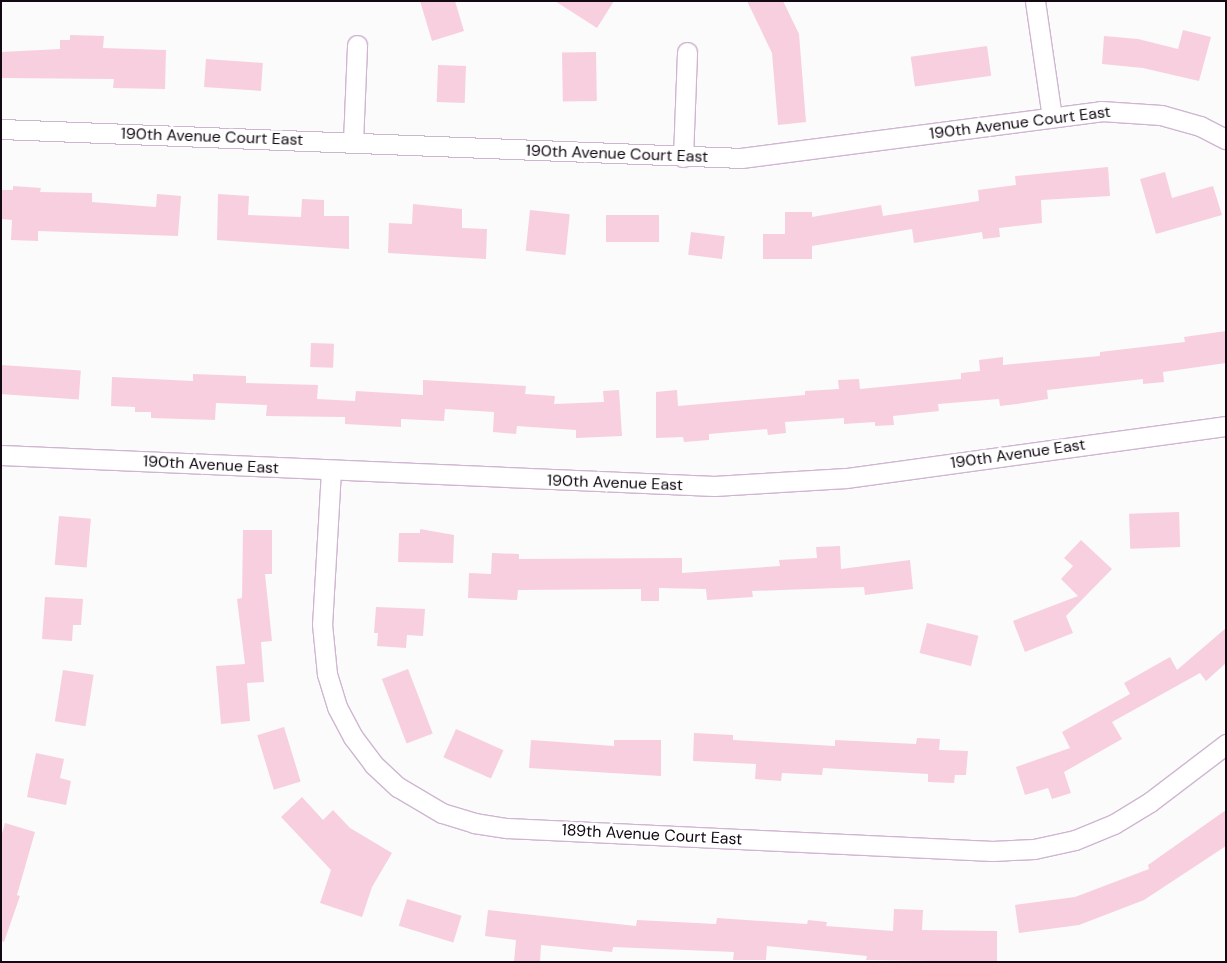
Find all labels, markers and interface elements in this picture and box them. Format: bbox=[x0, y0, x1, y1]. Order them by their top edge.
street label: 190th Avenue Court East bbox=[928, 102, 1112, 144]
street label: 190th Avenue Court East bbox=[120, 124, 304, 150]
street label: 190th Avenue Court East bbox=[525, 141, 709, 167]
street label: 190th Avenue East bbox=[949, 435, 1087, 473]
street label: 190th Avenue East bbox=[143, 452, 279, 478]
street label: 190th Avenue East bbox=[547, 471, 683, 495]
street label: 189th Avenue Court East bbox=[561, 821, 743, 849]

